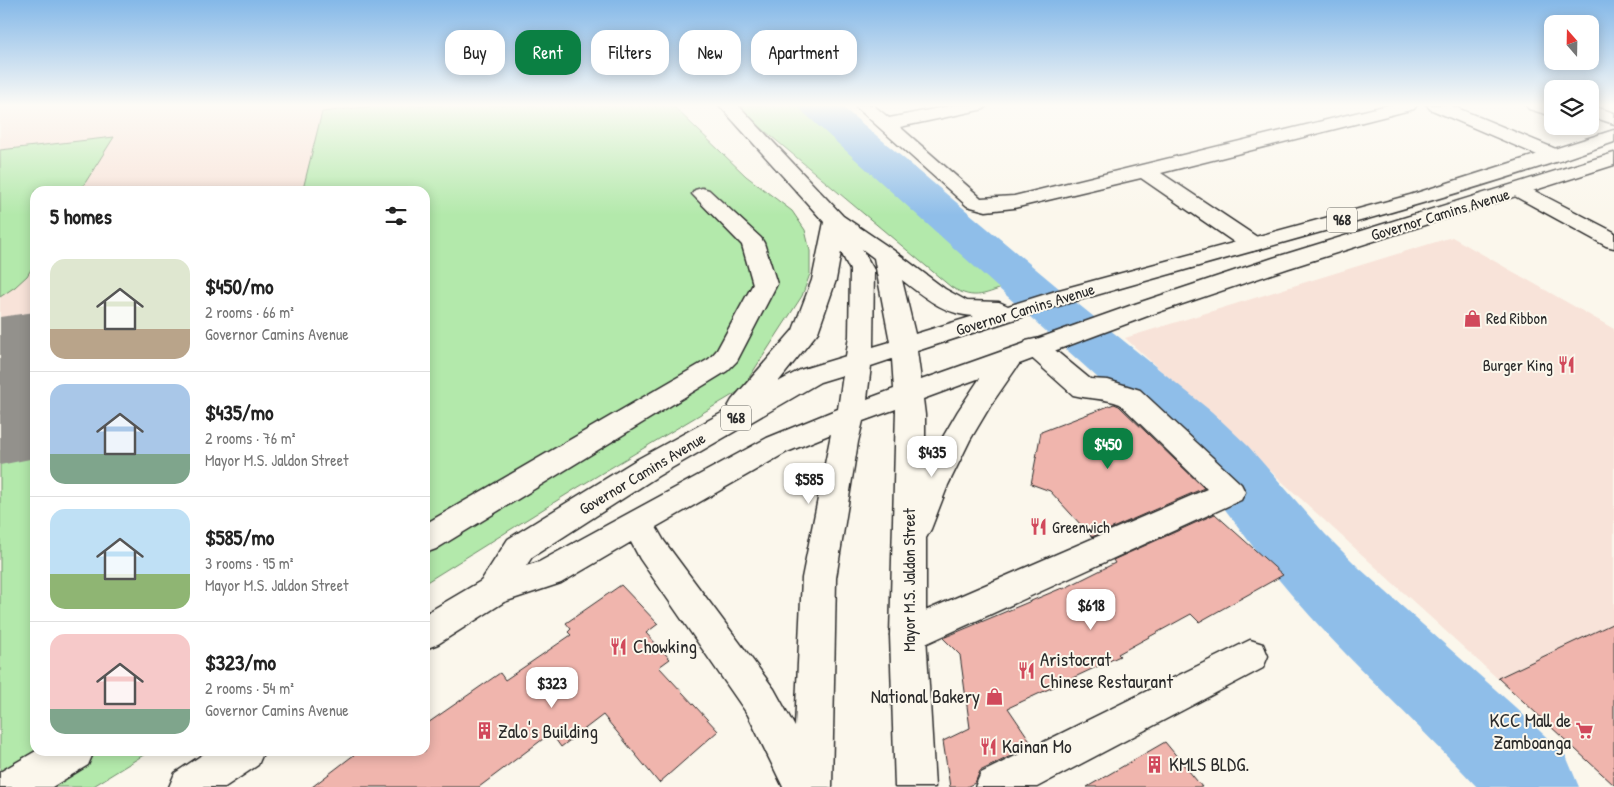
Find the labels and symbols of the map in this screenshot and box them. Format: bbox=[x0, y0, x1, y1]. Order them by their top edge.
north arrow bbox=[1544, 15, 1599, 70]
street label: Governor Camins Avenue bbox=[1368, 182, 1513, 246]
road number: 968 bbox=[1327, 208, 1357, 232]
street label: Governor Camins Avenue bbox=[953, 277, 1098, 341]
place label: Red Ribbon bbox=[1486, 307, 1547, 329]
shop icon: Red Ribbon bbox=[1462, 308, 1482, 328]
place label: Burger King bbox=[1483, 354, 1553, 376]
restaurant icon: Burger King bbox=[1557, 355, 1577, 375]
road number: 968 bbox=[721, 406, 751, 430]
street label: Governor Camins Avenue bbox=[575, 426, 710, 519]
pin: $450 bbox=[1078, 428, 1138, 470]
pin: $435 bbox=[902, 436, 962, 478]
pin: $585 bbox=[779, 462, 839, 505]
street label: Mayor M.S. Jaldon Street bbox=[898, 508, 920, 652]
place label: Greenwich bbox=[1052, 516, 1110, 538]
restaurant icon: Greenwich bbox=[1028, 517, 1048, 537]
pin: $618 bbox=[1061, 588, 1121, 631]
place label: Chowking bbox=[633, 633, 697, 659]
restaurant icon: Chowking bbox=[609, 636, 629, 656]
place label: Aristocrat Chinese Restaurant bbox=[1040, 646, 1173, 694]
restaurant icon: Aristocrat Chinese Restaurant bbox=[1016, 660, 1036, 680]
pin: $323 bbox=[522, 666, 582, 709]
place label: National Bakery bbox=[871, 683, 980, 709]
shop icon: National Bakery bbox=[984, 686, 1004, 706]
place label: KCC Mall de Zamboanga bbox=[1490, 707, 1572, 755]
place label: Zalo's Building bbox=[498, 718, 598, 744]
building icon: Zalo's Building bbox=[474, 721, 494, 741]
supermarket icon: KCC Mall de Zamboanga bbox=[1575, 721, 1595, 741]
place label: Kainan Mo bbox=[1002, 733, 1072, 759]
restaurant icon: Kainan Mo bbox=[978, 736, 998, 756]
place label: KMLS BLDG. bbox=[1169, 751, 1249, 777]
building icon: KMLS BLDG. bbox=[1145, 754, 1165, 774]

